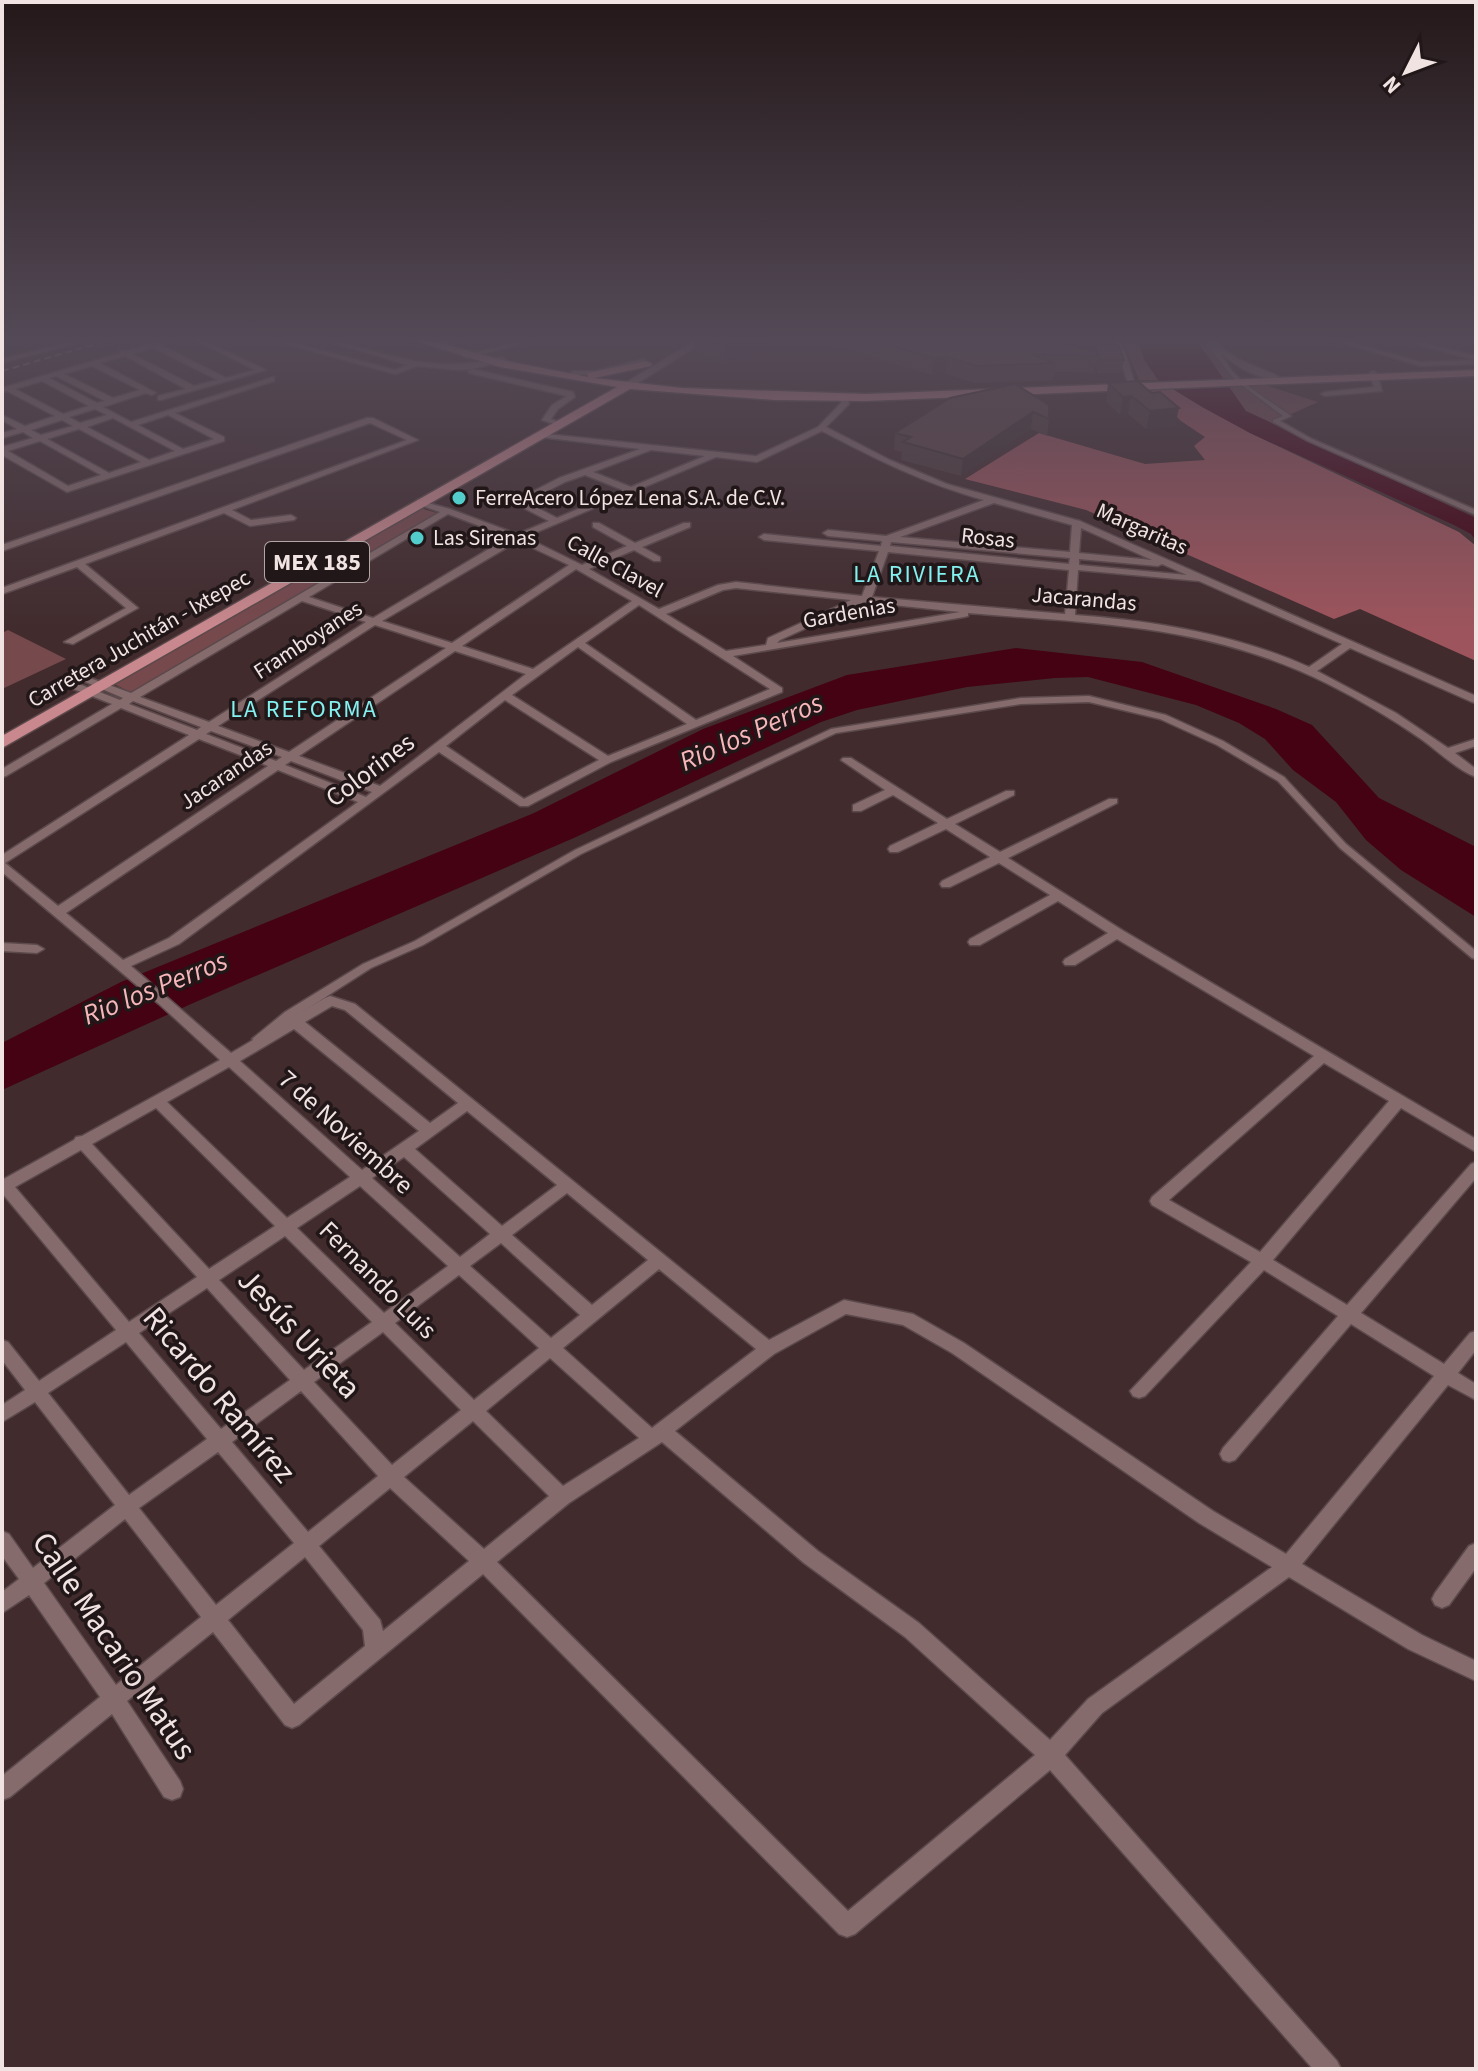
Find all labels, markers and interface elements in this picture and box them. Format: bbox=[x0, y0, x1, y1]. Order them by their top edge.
north arrow bbox=[1366, 32, 1446, 112]
text: N bbox=[1375, 69, 1409, 101]
place label: FerreAcero López Lena S.A. de C.V. bbox=[475, 482, 785, 514]
marker: FerreAcero López Lena S.A. de C.V. bbox=[450, 489, 468, 507]
street label: Margaritas bbox=[1091, 495, 1193, 563]
street label: Rosas bbox=[960, 519, 1016, 557]
place label: Las Sirenas bbox=[433, 522, 536, 554]
street label: Calle Clavel bbox=[561, 526, 669, 606]
marker: Las Sirenas bbox=[408, 529, 426, 547]
road number: MEX 185 bbox=[265, 542, 369, 582]
district label: LA RIVIERA bbox=[853, 557, 981, 592]
street label: Carretera Juchitán - Ixtepec bbox=[22, 562, 256, 716]
street label: Jacarandas bbox=[1030, 578, 1138, 620]
street label: Gardenias bbox=[800, 589, 898, 637]
street label: Framboyanes bbox=[247, 593, 369, 687]
water label: Rio los Perros bbox=[673, 683, 829, 781]
district label: LA REFORMA bbox=[230, 692, 378, 727]
street label: Colorines bbox=[318, 724, 422, 816]
street label: Jacarandas bbox=[173, 732, 279, 818]
water label: Rio los Perros bbox=[76, 941, 234, 1035]
street label: 7 de Noviembre bbox=[270, 1061, 422, 1203]
street label: Fernando Luis bbox=[311, 1213, 445, 1347]
street label: Jesús Urieta bbox=[227, 1259, 371, 1409]
street label: Ricardo Ramírez bbox=[131, 1297, 307, 1493]
street label: Calle Macario Matus bbox=[21, 1523, 207, 1769]

